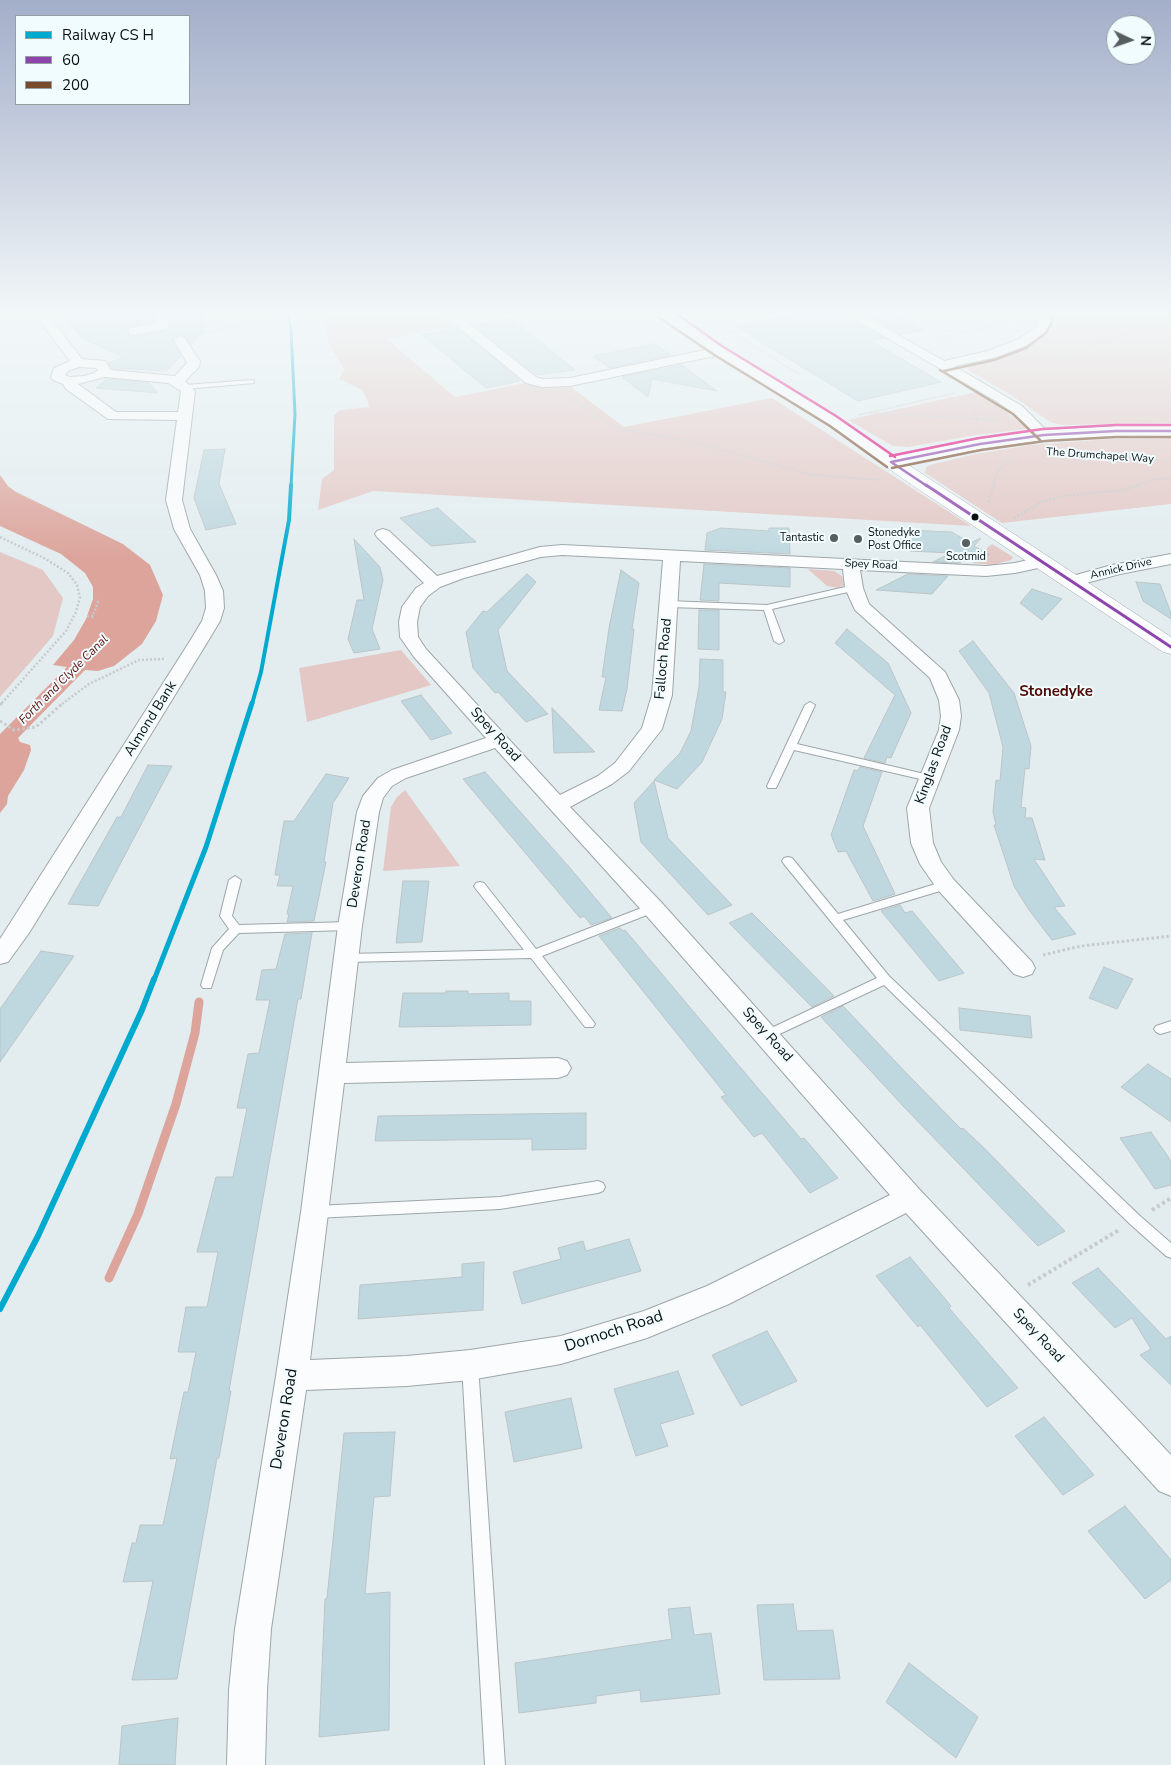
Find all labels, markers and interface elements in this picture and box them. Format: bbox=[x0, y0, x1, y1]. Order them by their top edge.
legend bbox=[15, 15, 190, 105]
north arrow bbox=[1106, 15, 1156, 65]
text: Railway CS H bbox=[62, 25, 154, 45]
text: N bbox=[1136, 35, 1155, 46]
text: 60 bbox=[62, 50, 80, 70]
text: 200 bbox=[62, 75, 89, 95]
street label: The Drumchapel Way bbox=[1046, 446, 1154, 466]
unlabelled marker bbox=[970, 512, 980, 522]
place label: Stonedyke Post Office bbox=[868, 526, 922, 552]
place label: Tantastic bbox=[780, 531, 824, 545]
marker: Tantastic bbox=[828, 532, 840, 544]
marker: Stonedyke Post Office bbox=[852, 533, 864, 545]
marker: Scotmid bbox=[960, 537, 972, 549]
place label: Scotmid bbox=[946, 550, 986, 564]
street label: Annick Drive bbox=[1089, 556, 1153, 582]
street label: Spey Road bbox=[844, 557, 898, 573]
street label: Falloch Road bbox=[652, 618, 676, 700]
water label: Forth and Clyde Canal bbox=[16, 632, 112, 728]
street label: Almond Bank bbox=[121, 678, 181, 760]
district label: Stonedyke bbox=[1019, 683, 1093, 701]
street label: Spey Road bbox=[466, 704, 524, 766]
street label: Kinglas Road bbox=[912, 723, 956, 807]
street label: Deveron Road bbox=[345, 819, 375, 909]
street label: Spey Road bbox=[738, 1004, 796, 1066]
street label: Spey Road bbox=[1009, 1306, 1067, 1366]
street label: Dornoch Road bbox=[562, 1307, 666, 1357]
street label: Deveron Road bbox=[268, 1367, 302, 1471]

